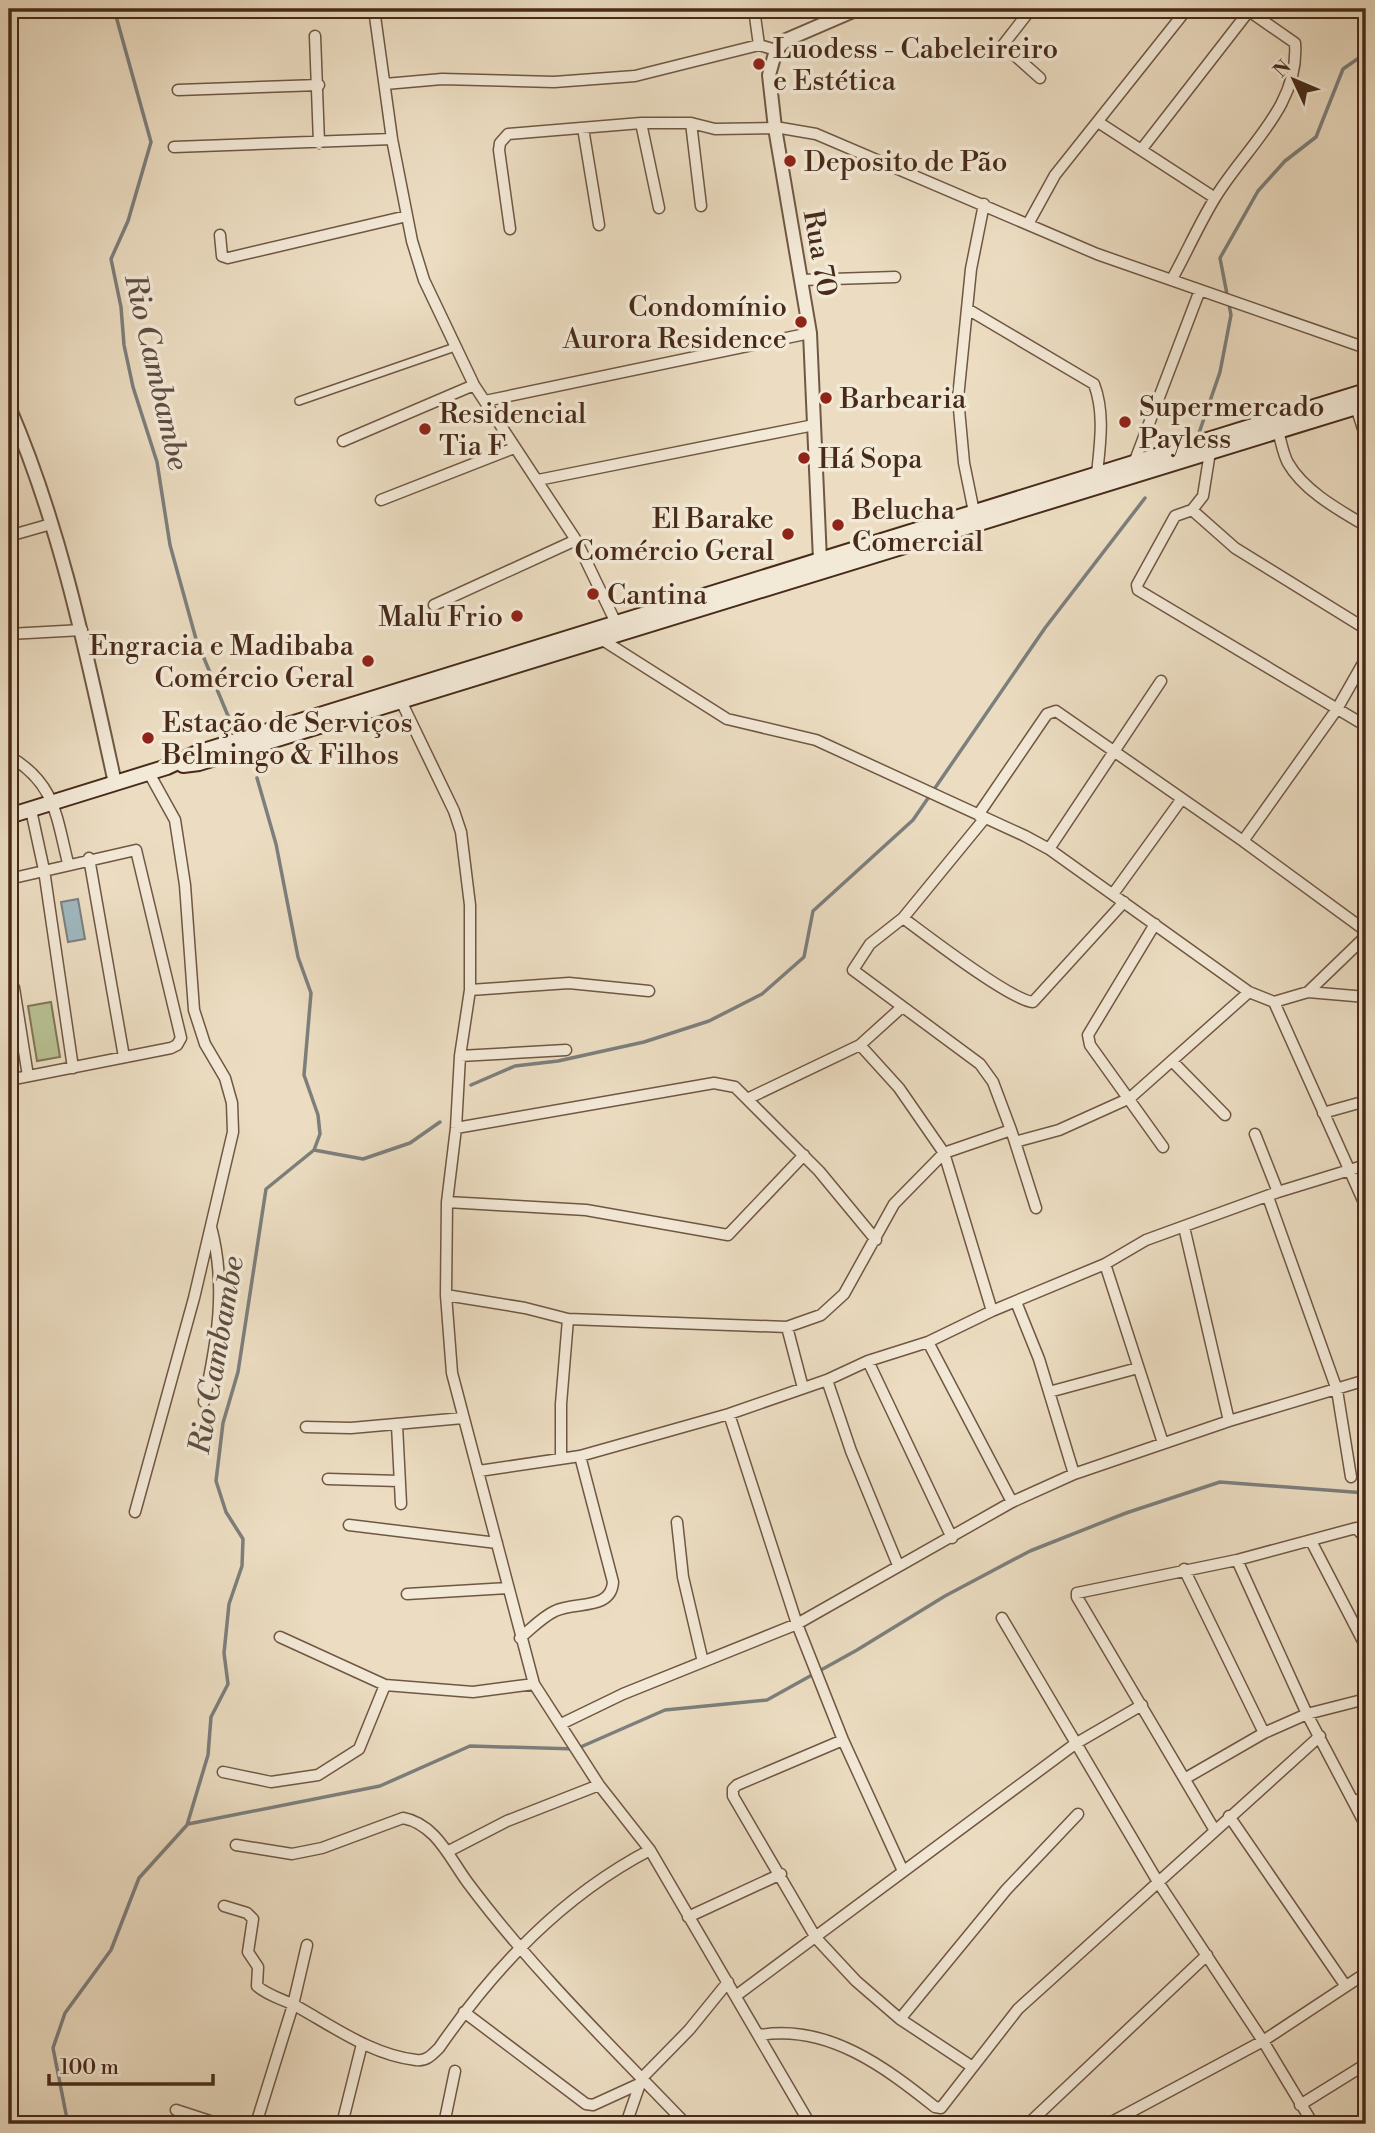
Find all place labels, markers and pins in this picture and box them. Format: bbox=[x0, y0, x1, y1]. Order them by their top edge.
place label: Luodess - Cabeleireiro e Estética bbox=[773, 32, 1058, 99]
marker: Luodess - Cabeleireiro e Estética bbox=[751, 56, 767, 72]
place label: Deposito de Pão bbox=[804, 145, 1007, 180]
marker: Deposito de Pão bbox=[782, 153, 798, 169]
place label: Condomínio Aurora Residence bbox=[562, 290, 787, 357]
marker: Condomínio Aurora Residence bbox=[793, 314, 809, 330]
place label: Barbearia bbox=[839, 382, 967, 417]
marker: Barbearia bbox=[818, 390, 834, 406]
place label: Supermercado Payless bbox=[1139, 390, 1324, 457]
place label: Residencial Tia F bbox=[439, 397, 586, 464]
marker: Supermercado Payless bbox=[1117, 414, 1133, 430]
marker: Residencial Tia F bbox=[417, 421, 433, 437]
place label: Há Sopa bbox=[818, 442, 923, 477]
marker: Há Sopa bbox=[796, 450, 812, 466]
place label: Belucha Comercial bbox=[851, 493, 983, 560]
place label: El Barake Comércio Geral bbox=[574, 502, 774, 569]
marker: Belucha Comercial bbox=[830, 517, 846, 533]
marker: El Barake Comércio Geral bbox=[780, 526, 796, 542]
place label: Cantina bbox=[607, 578, 708, 613]
marker: Cantina bbox=[585, 586, 601, 602]
place label: Malu Frio bbox=[378, 600, 503, 635]
marker: Malu Frio bbox=[509, 608, 525, 624]
place label: Engracia e Madibaba Comércio Geral bbox=[89, 629, 355, 696]
marker: Engracia e Madibaba Comércio Geral bbox=[360, 653, 376, 669]
place label: Estação de Serviços Belmingo & Filhos bbox=[161, 706, 413, 773]
marker: Estação de Serviços Belmingo & Filhos bbox=[140, 730, 156, 746]

